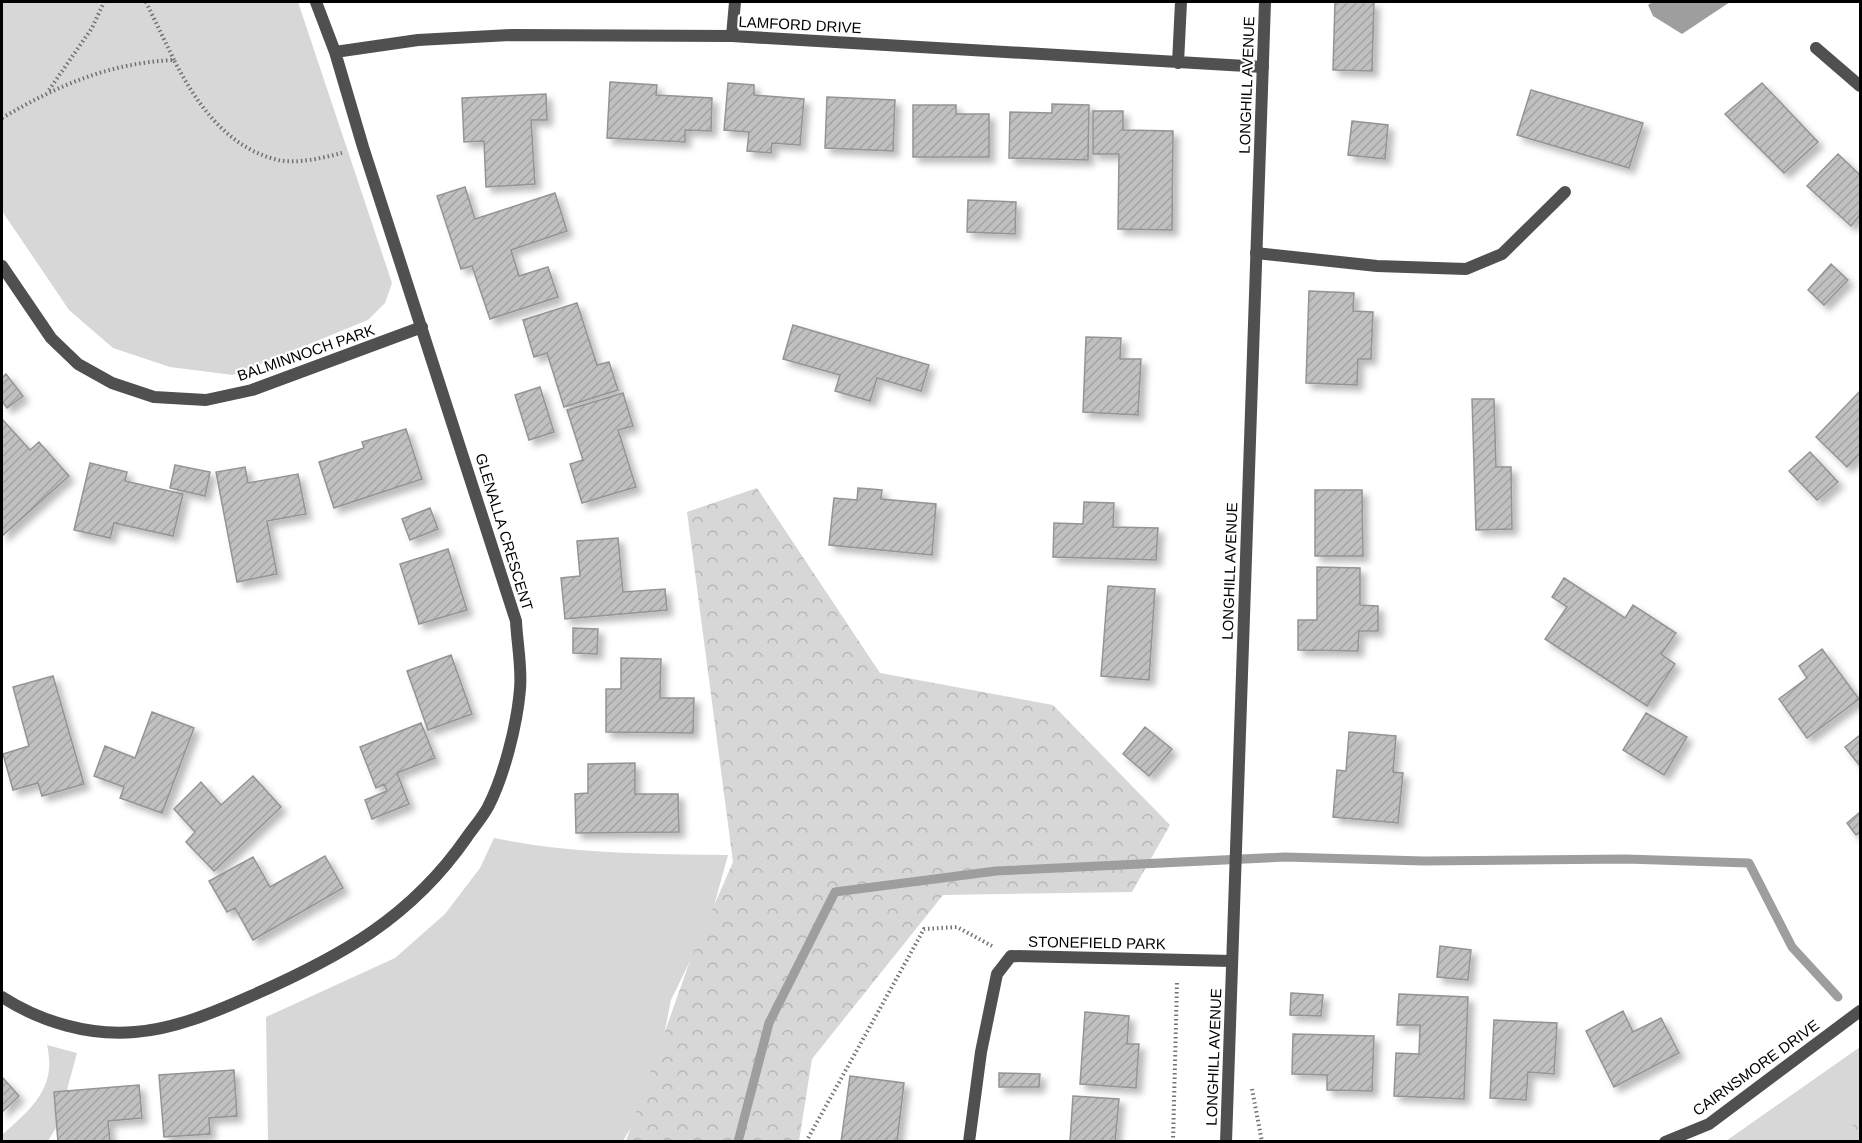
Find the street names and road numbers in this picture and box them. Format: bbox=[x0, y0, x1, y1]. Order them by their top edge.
street label: LAMFORD DRIVE bbox=[738, 13, 862, 36]
street label: LONGHILL AVENUE bbox=[1236, 16, 1257, 154]
street label: BALMINNOCH PARK bbox=[235, 321, 377, 384]
street label: GLENALLA CRESCENT bbox=[472, 451, 536, 612]
street label: LONGHILL AVENUE bbox=[1219, 502, 1240, 640]
street label: STONEFIELD PARK bbox=[1028, 933, 1166, 952]
street label: LONGHILL AVENUE bbox=[1203, 988, 1224, 1126]
street label: CAIRNSMORE DRIVE bbox=[1689, 1016, 1822, 1119]

